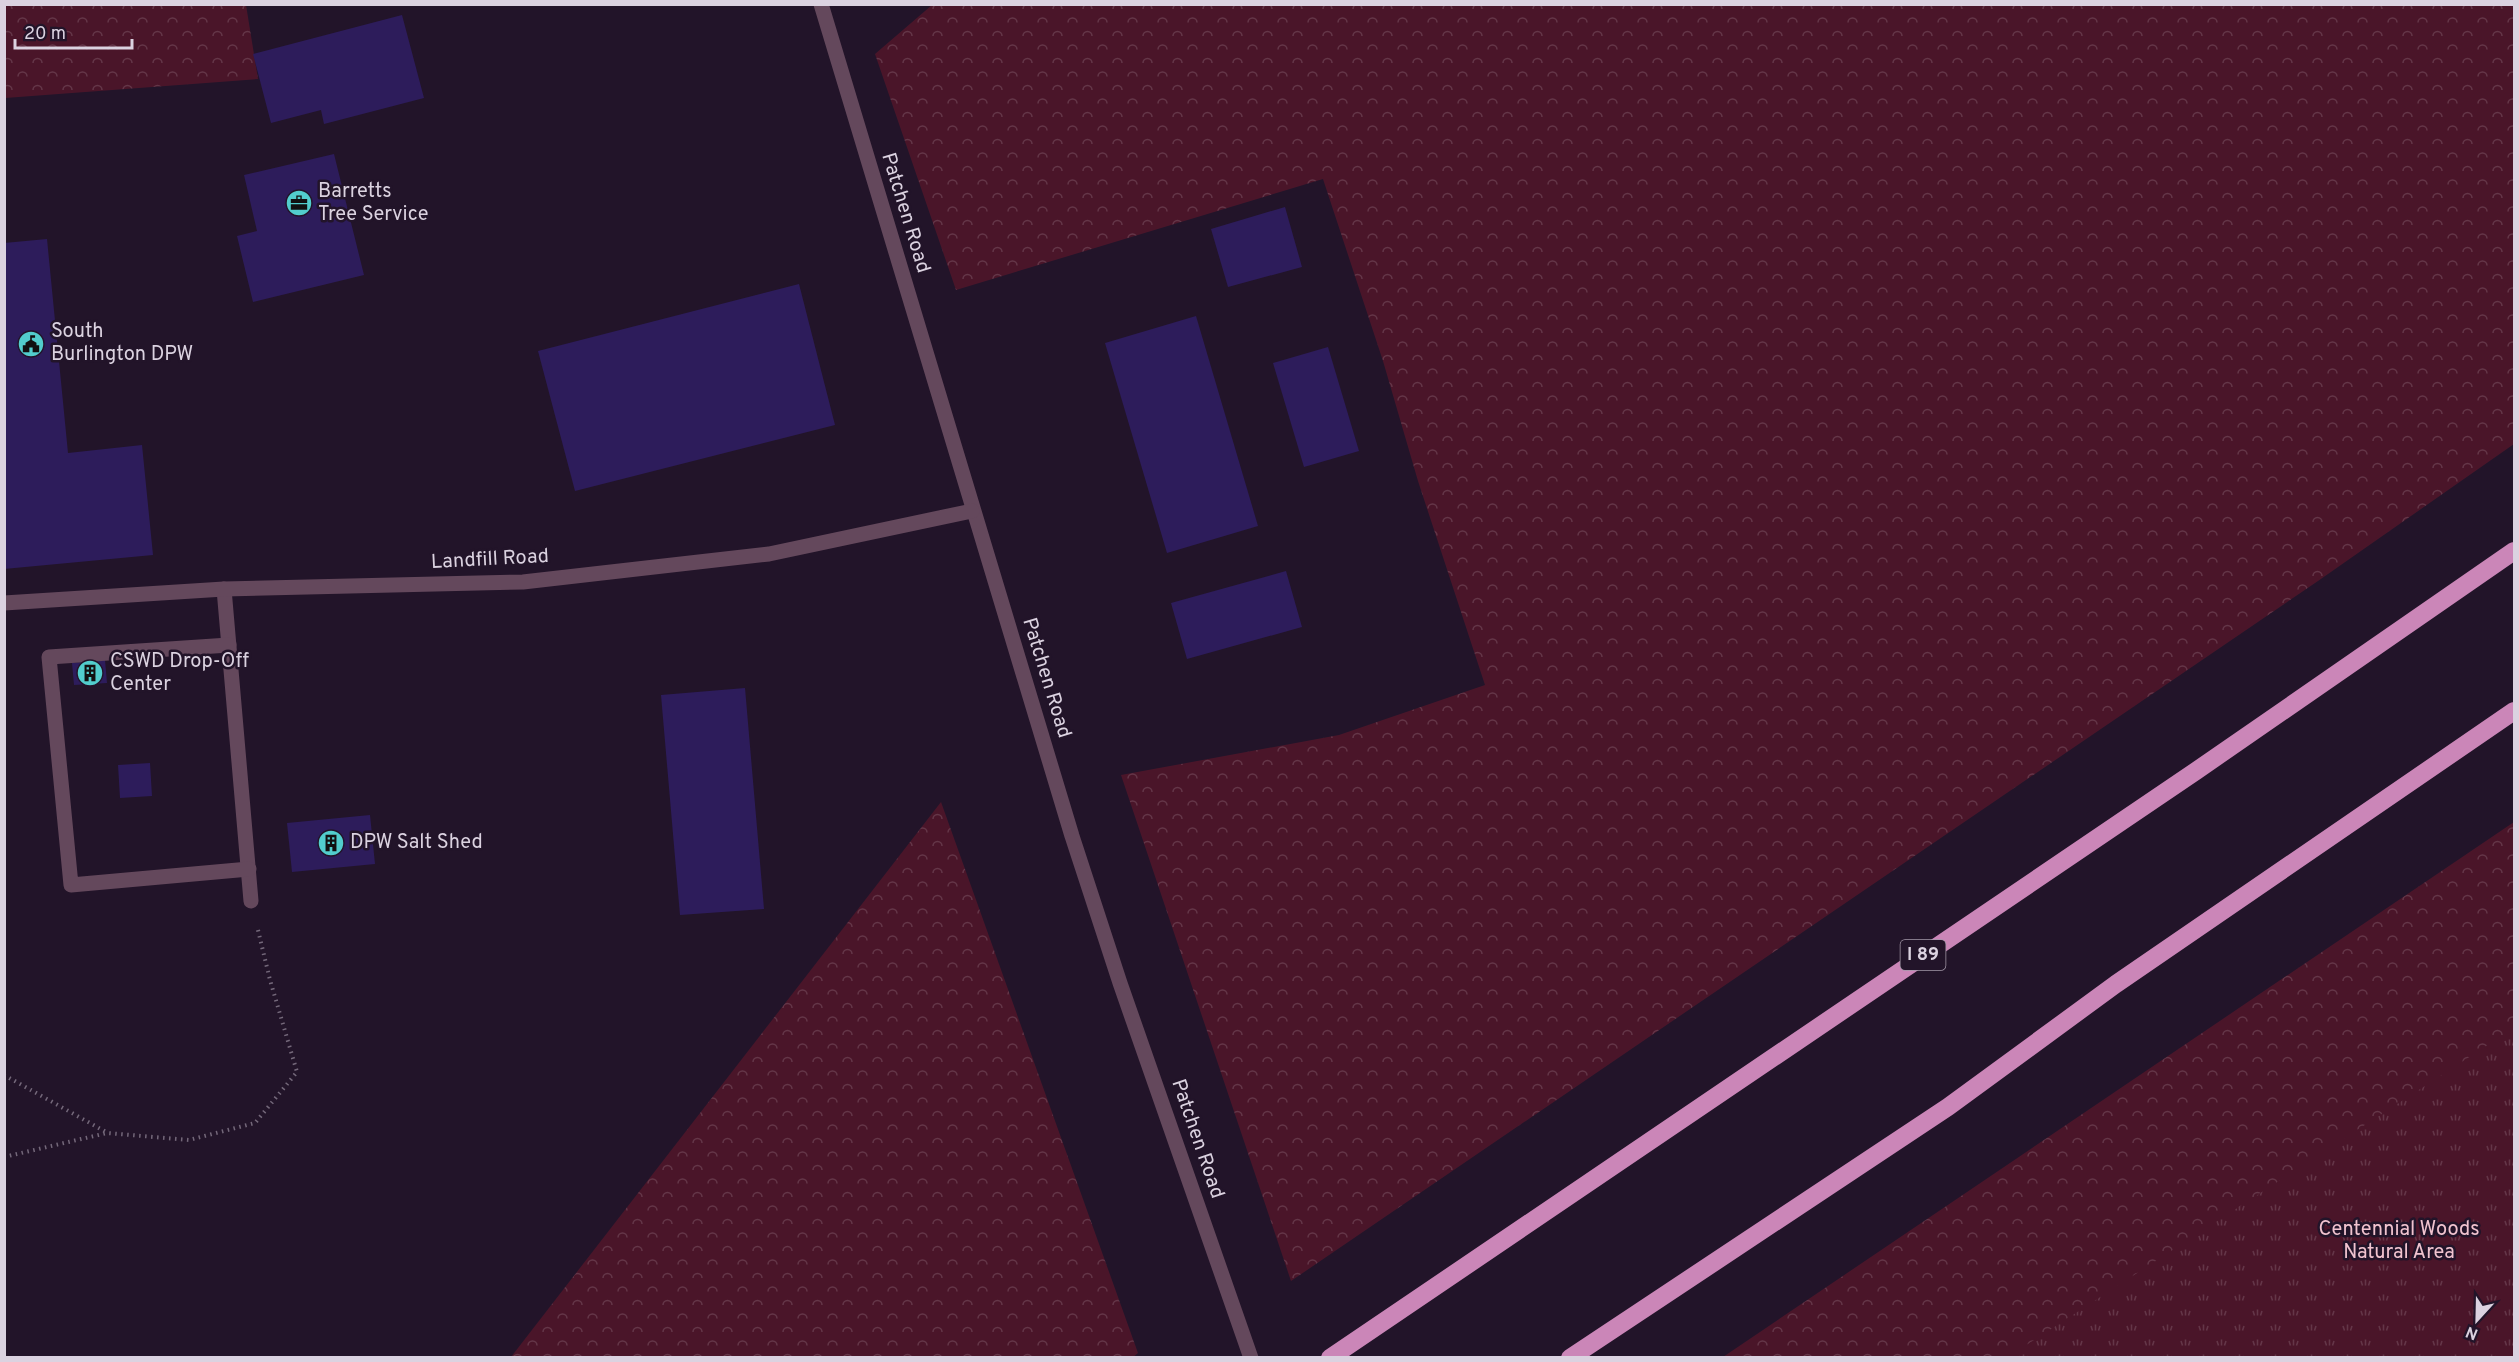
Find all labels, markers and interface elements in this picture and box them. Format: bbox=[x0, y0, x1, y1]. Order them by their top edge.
scale bar bbox=[15, 12, 132, 50]
text: 20 m bbox=[24, 23, 66, 46]
street label: Patchen Road bbox=[874, 150, 936, 276]
place label: Barretts Tree Service bbox=[318, 179, 429, 228]
office icon: Barretts Tree Service bbox=[284, 188, 314, 218]
place label: South Burlington DPW bbox=[51, 319, 193, 368]
public building icon: South Burlington DPW bbox=[16, 329, 46, 359]
street label: Landfill Road bbox=[430, 544, 550, 576]
street label: Patchen Road bbox=[1015, 615, 1077, 741]
place label: CSWD Drop-Off Center bbox=[110, 649, 249, 698]
building icon: CSWD Drop-Off Center bbox=[75, 658, 105, 688]
building icon: DPW Salt Shed bbox=[316, 828, 346, 858]
place label: DPW Salt Shed bbox=[350, 830, 483, 856]
road number: I 89 bbox=[1900, 940, 1946, 970]
street label: Patchen Road bbox=[1164, 1076, 1230, 1202]
park label: Centennial Woods Natural Area bbox=[2318, 1217, 2480, 1266]
north arrow bbox=[2447, 1290, 2507, 1350]
text: N bbox=[2463, 1321, 2481, 1343]

